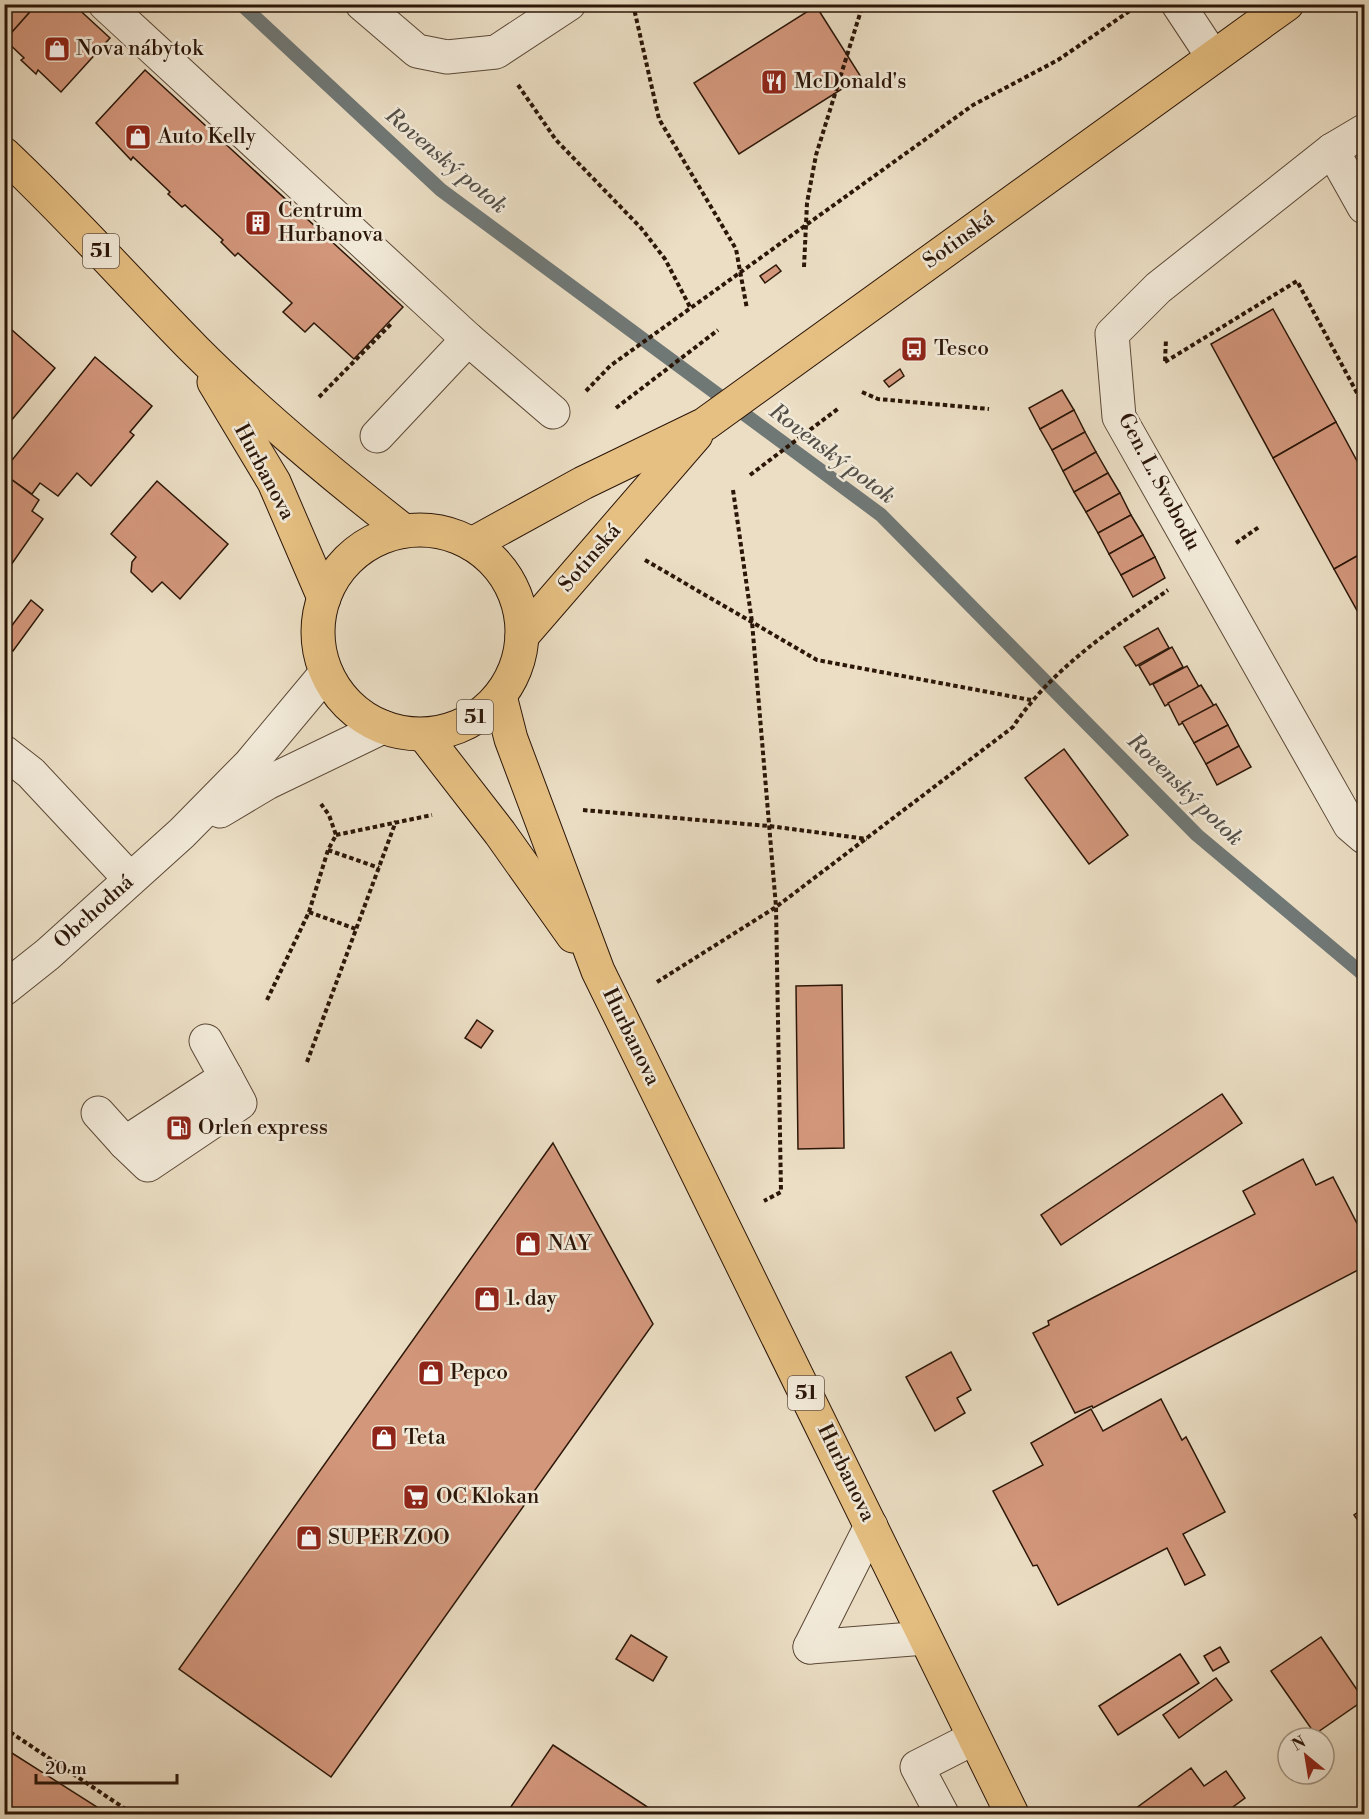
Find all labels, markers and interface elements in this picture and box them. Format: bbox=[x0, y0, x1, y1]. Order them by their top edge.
shop icon: Nova nábytok bbox=[42, 34, 72, 64]
place label: Nova nábytok bbox=[76, 36, 204, 62]
restaurant icon: McDonald's bbox=[759, 67, 789, 97]
place label: McDonald's bbox=[794, 69, 906, 95]
water label: Rovenský potok bbox=[379, 102, 512, 220]
shop icon: Auto Kelly bbox=[123, 122, 153, 152]
place label: Auto Kelly bbox=[157, 124, 257, 150]
place label: Centrum Hurbanova bbox=[278, 198, 384, 248]
street label: Sotinská bbox=[918, 205, 1000, 275]
building icon: Centrum Hurbanova bbox=[243, 208, 273, 238]
road number: 51 bbox=[83, 234, 119, 268]
bus stop icon: Tesco bbox=[899, 334, 929, 364]
place label: Tesco bbox=[934, 336, 989, 362]
water label: Rovenský potok bbox=[763, 397, 900, 510]
street label: Gen. L. Svobodu bbox=[1112, 409, 1206, 555]
street label: Hurbanova bbox=[228, 419, 300, 525]
street label: Sotinská bbox=[553, 518, 627, 597]
road number: 51 bbox=[457, 700, 493, 734]
water label: Rovenský potok bbox=[1121, 727, 1249, 852]
street label: Obchodná bbox=[49, 869, 139, 955]
street label: Hurbanova bbox=[596, 984, 666, 1090]
fuel station icon: Orlen express bbox=[164, 1113, 194, 1143]
place label: Orlen express bbox=[198, 1115, 328, 1141]
shop icon: NAY bbox=[513, 1229, 543, 1259]
place label: NAY bbox=[548, 1231, 592, 1257]
shop icon: 1. day bbox=[472, 1284, 502, 1314]
place label: 1. day bbox=[506, 1286, 558, 1312]
shop icon: Pepco bbox=[416, 1358, 446, 1388]
place label: Pepco bbox=[450, 1360, 508, 1386]
road number: 51 bbox=[788, 1376, 824, 1410]
street label: Hurbanova bbox=[811, 1420, 881, 1526]
shop icon: Teta bbox=[369, 1423, 399, 1453]
place label: Teta bbox=[404, 1425, 446, 1451]
supermarket icon: OC Klokan bbox=[401, 1482, 431, 1512]
place label: OC Klokan bbox=[436, 1484, 540, 1510]
shop icon: SUPER ZOO bbox=[294, 1523, 324, 1553]
place label: SUPER ZOO bbox=[328, 1525, 450, 1551]
north arrow bbox=[1276, 1726, 1336, 1786]
text: N bbox=[1289, 1732, 1310, 1756]
scale bar bbox=[36, 1747, 177, 1785]
text: 20 m bbox=[45, 1757, 87, 1780]

